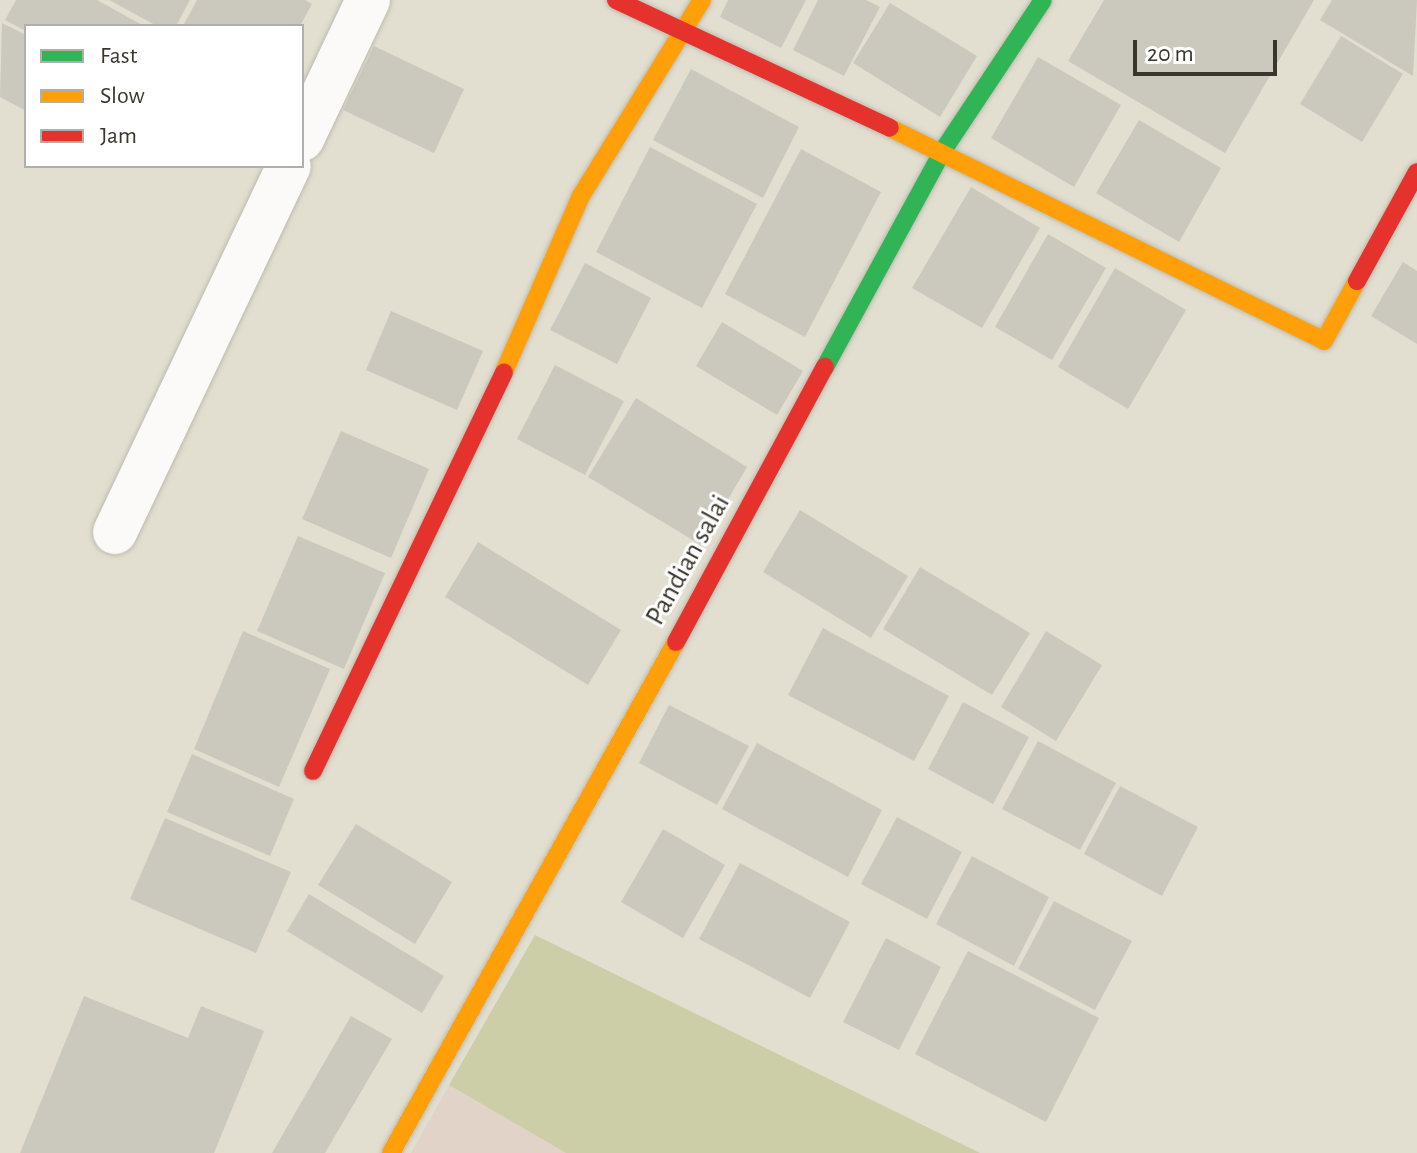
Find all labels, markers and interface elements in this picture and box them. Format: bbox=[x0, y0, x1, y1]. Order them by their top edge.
legend bbox=[24, 24, 304, 168]
scale bar bbox=[1137, 24, 1281, 74]
text: 20 m bbox=[1147, 42, 1194, 66]
text: Fast bbox=[100, 44, 137, 68]
text: Slow bbox=[100, 84, 145, 108]
text: Jam bbox=[100, 124, 137, 148]
street label: Pandian salai bbox=[638, 489, 738, 631]

